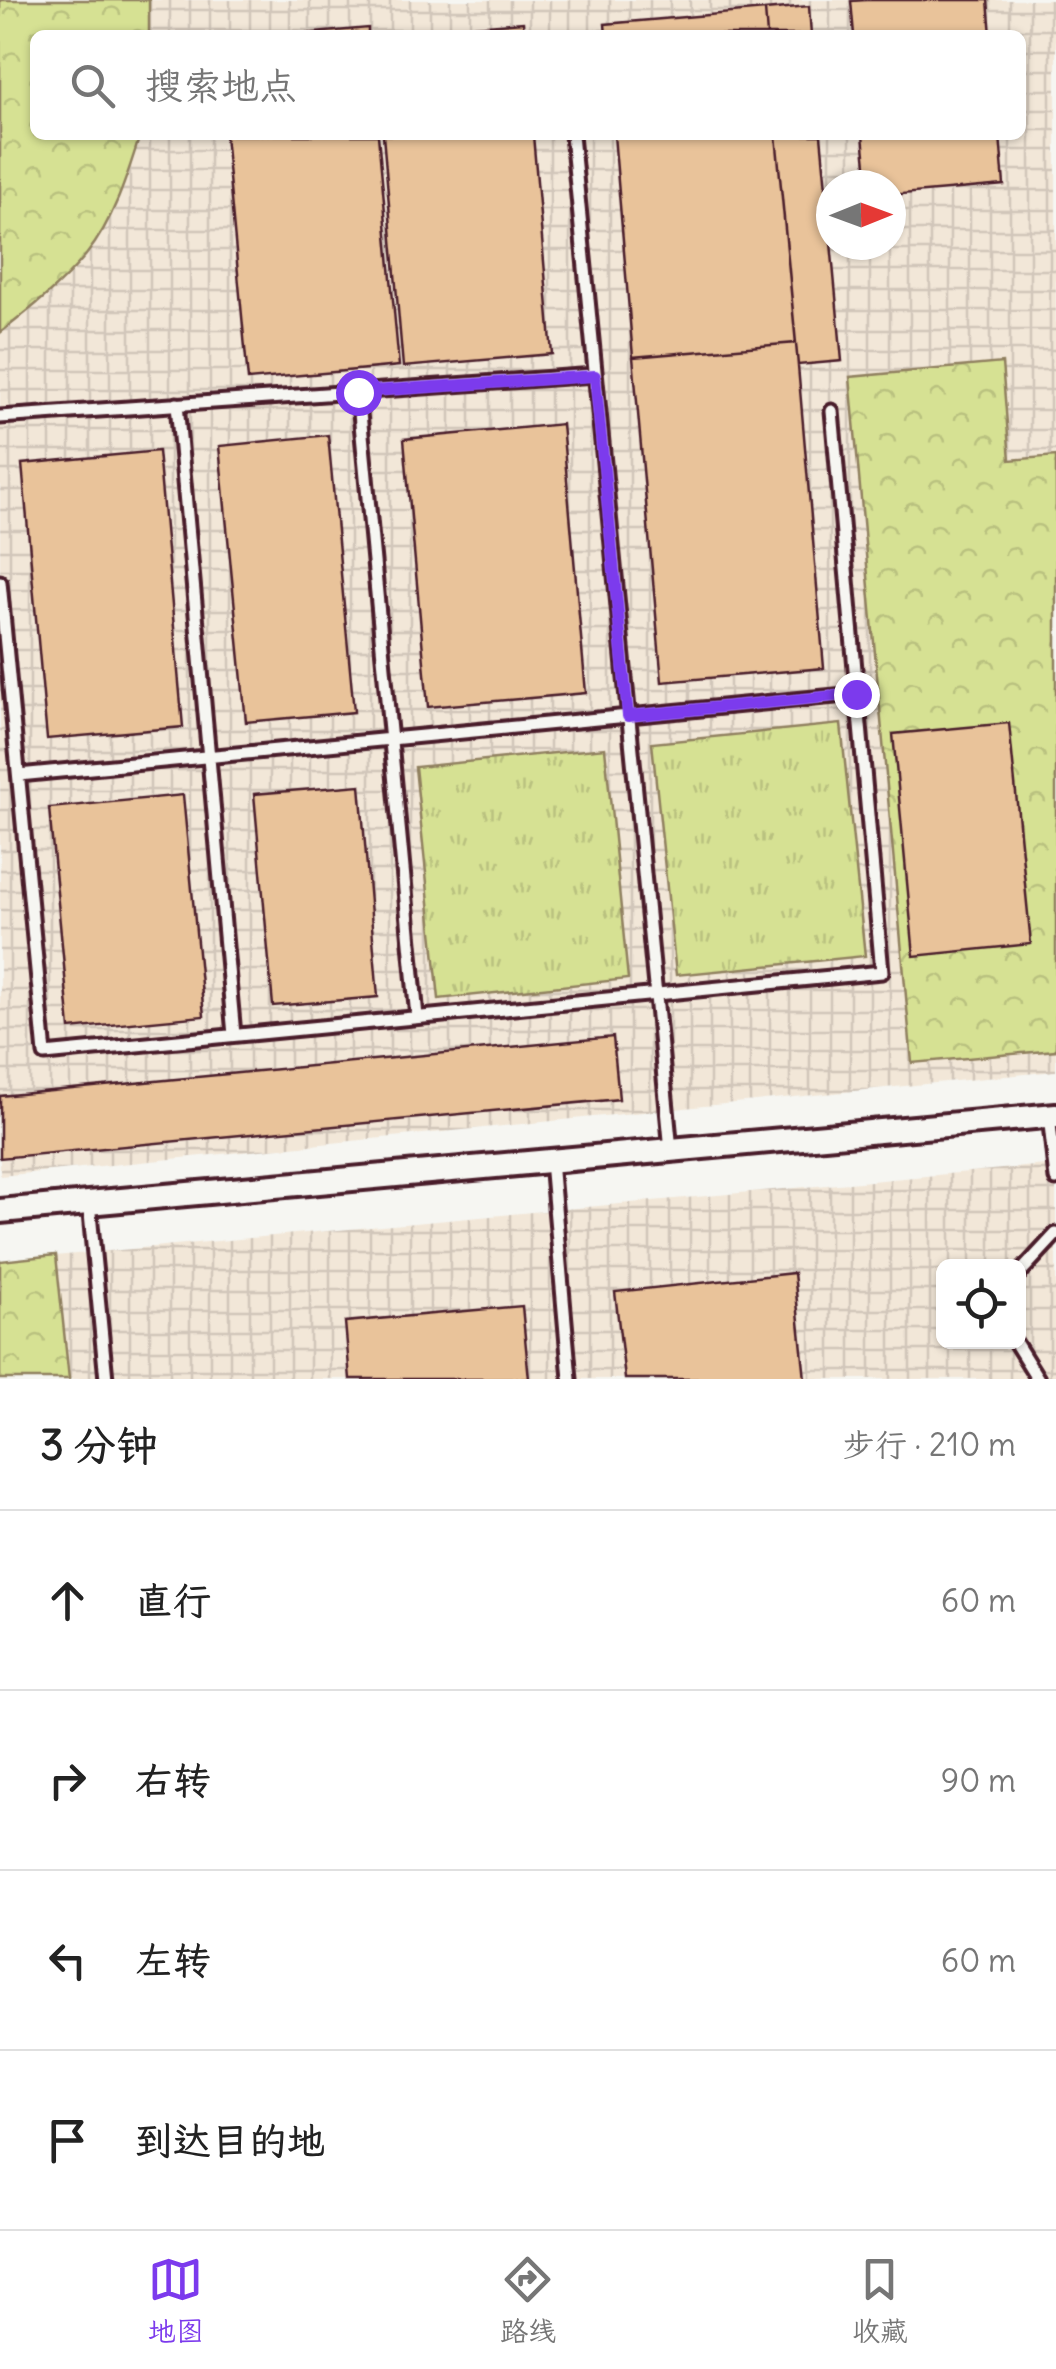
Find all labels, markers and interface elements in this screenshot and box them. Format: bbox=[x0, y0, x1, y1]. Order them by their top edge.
search box bbox=[30, 30, 1026, 140]
icon: search bbox=[65, 58, 120, 113]
text: 搜索地点 bbox=[145, 62, 297, 109]
north arrow bbox=[816, 170, 906, 260]
route start bbox=[336, 370, 382, 416]
route end bbox=[834, 672, 880, 718]
map controls bbox=[936, 1259, 1026, 1349]
button: locate bbox=[936, 1259, 1026, 1349]
text: 3 分钟 bbox=[40, 1419, 158, 1471]
text: 步行 · 210 m bbox=[843, 1424, 1016, 1465]
icon: ahead bbox=[40, 1573, 95, 1628]
text: 直行 bbox=[135, 1577, 211, 1624]
text: 60 m bbox=[941, 1580, 1016, 1621]
icon: right bbox=[40, 1753, 95, 1808]
text: 右转 bbox=[135, 1757, 211, 1804]
text: 90 m bbox=[941, 1760, 1016, 1801]
icon: left bbox=[40, 1933, 95, 1988]
text: 左转 bbox=[135, 1937, 211, 1984]
text: 60 m bbox=[941, 1940, 1016, 1981]
icon: arrive bbox=[40, 2113, 95, 2168]
text: 到达目的地 bbox=[135, 2117, 325, 2164]
tab: 地图 bbox=[148, 2252, 204, 2349]
tab: 路线 bbox=[500, 2252, 556, 2349]
tab: 收藏 bbox=[852, 2252, 908, 2349]

